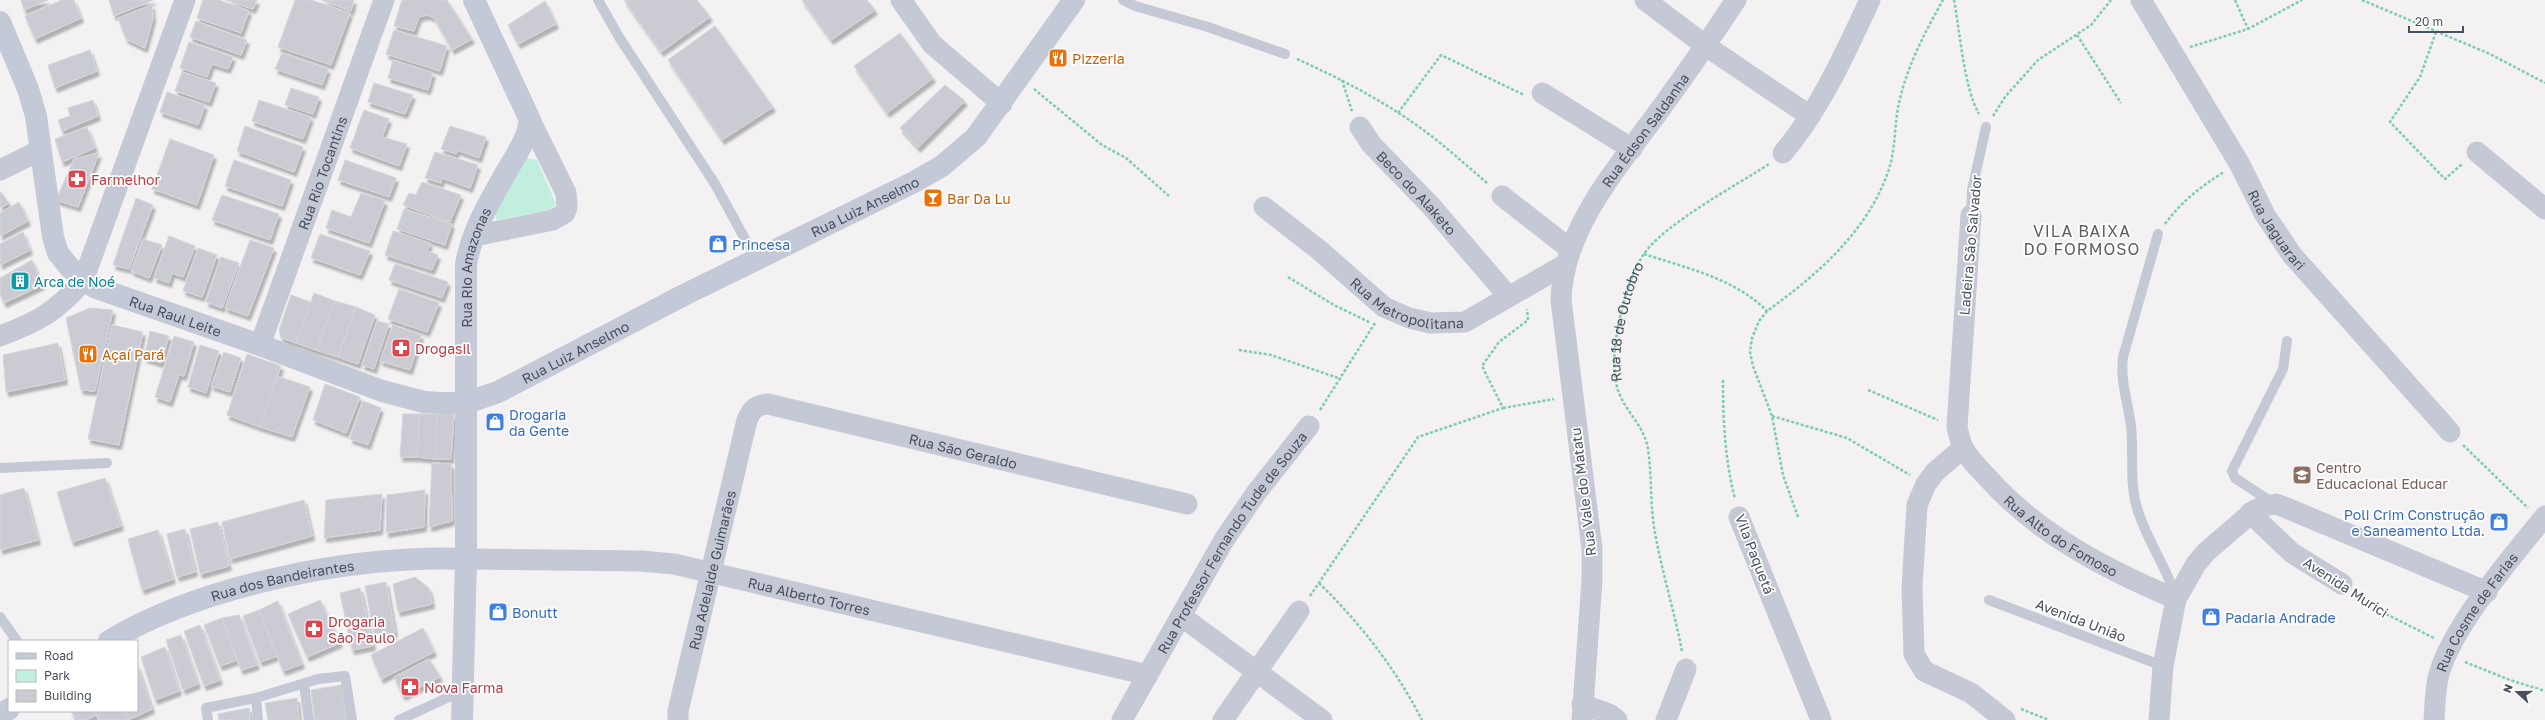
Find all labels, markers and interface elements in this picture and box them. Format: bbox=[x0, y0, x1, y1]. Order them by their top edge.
scale bar bbox=[2409, 8, 2463, 34]
text: 20 m bbox=[2415, 14, 2443, 29]
restaurant icon: Pizzeria bbox=[1047, 47, 1069, 69]
place label: Pizzeria bbox=[1072, 50, 1125, 67]
street label: Rua Édson Saldanha bbox=[1597, 70, 1692, 190]
street label: Rua Rio Tocantins bbox=[294, 114, 350, 232]
street label: Beco do Alaketo bbox=[1373, 147, 1460, 238]
pharmacy icon: Farmelhor bbox=[66, 168, 88, 190]
place label: Farmelhor bbox=[91, 171, 160, 188]
street label: Rua Luiz Anselmo bbox=[808, 173, 922, 240]
street label: Ladeira São Salvador bbox=[1955, 174, 1985, 316]
bar icon: Bar Da Lu bbox=[922, 187, 944, 209]
street label: Rua Jaguarari bbox=[2245, 187, 2309, 273]
place label: Bar Da Lu bbox=[947, 190, 1011, 207]
street label: Rua Rio Amazonas bbox=[458, 204, 494, 328]
district label: VILA BAIXA DO FORMOSO bbox=[2024, 221, 2140, 259]
shop icon: Princesa bbox=[707, 233, 729, 255]
place label: Princesa bbox=[732, 236, 790, 253]
street label: Rua 18 de Outobro bbox=[1606, 258, 1646, 383]
building icon: Arca de Noé bbox=[9, 270, 31, 292]
place label: Arca de Noé bbox=[34, 273, 115, 290]
street label: Rua Metropolitana bbox=[1347, 273, 1464, 332]
street label: Rua Raul Leite bbox=[127, 292, 224, 339]
street label: Rua Luiz Anselmo bbox=[519, 317, 632, 387]
pharmacy icon: Drogasil bbox=[390, 337, 412, 359]
place label: Drogasil bbox=[415, 340, 471, 357]
restaurant icon: Açaí Pará bbox=[77, 343, 99, 365]
place label: Açaí Pará bbox=[102, 346, 164, 363]
place label: Drogaria da Gente bbox=[509, 406, 569, 439]
shop icon: Drogaria da Gente bbox=[484, 411, 506, 433]
street label: Rua Vale do Matatu bbox=[1567, 427, 1599, 557]
street label: Rua Professor Fernando Tude de Souza bbox=[1153, 428, 1310, 656]
street label: Rua Sāo Geraldo bbox=[907, 429, 1019, 472]
place label: Centro Educacional Educar bbox=[2316, 459, 2448, 492]
school or university icon: Centro Educacional Educar bbox=[2291, 464, 2313, 486]
street label: Rua Adelalde Guimarães bbox=[684, 488, 739, 651]
street label: Rua Alto do Fomoso bbox=[2001, 491, 2121, 580]
place label: Poli Crim Construção e Saneamento Ltda. bbox=[2344, 506, 2485, 539]
street label: Vila Paquetá bbox=[1732, 511, 1778, 597]
shop icon: Poli Crim Construção e Saneamento Ltda. bbox=[2488, 511, 2510, 533]
street label: Rua Cosme de Farias bbox=[2432, 549, 2521, 674]
street label: Avenida Murici bbox=[2300, 553, 2392, 621]
street label: Rua dos Bandeirantes bbox=[208, 556, 355, 604]
street label: Rua Alberto Torres bbox=[746, 573, 872, 618]
street label: Avenida União bbox=[2033, 595, 2129, 645]
shop icon: Bonutt bbox=[487, 601, 509, 623]
place label: Bonutt bbox=[512, 604, 558, 621]
shop icon: Padaria Andrade bbox=[2200, 606, 2222, 628]
place label: Padaria Andrade bbox=[2225, 609, 2336, 626]
place label: Drogaria São Paulo bbox=[328, 613, 395, 646]
pharmacy icon: Drogaria São Paulo bbox=[303, 618, 325, 640]
legend bbox=[8, 640, 138, 712]
text: Road bbox=[44, 648, 73, 663]
text: Park bbox=[44, 668, 70, 683]
north arrow bbox=[2497, 672, 2537, 712]
pharmacy icon: Nova Farma bbox=[399, 676, 421, 698]
place label: Nova Farma bbox=[424, 679, 503, 696]
text: N bbox=[2500, 682, 2515, 694]
text: Building bbox=[44, 688, 92, 703]

